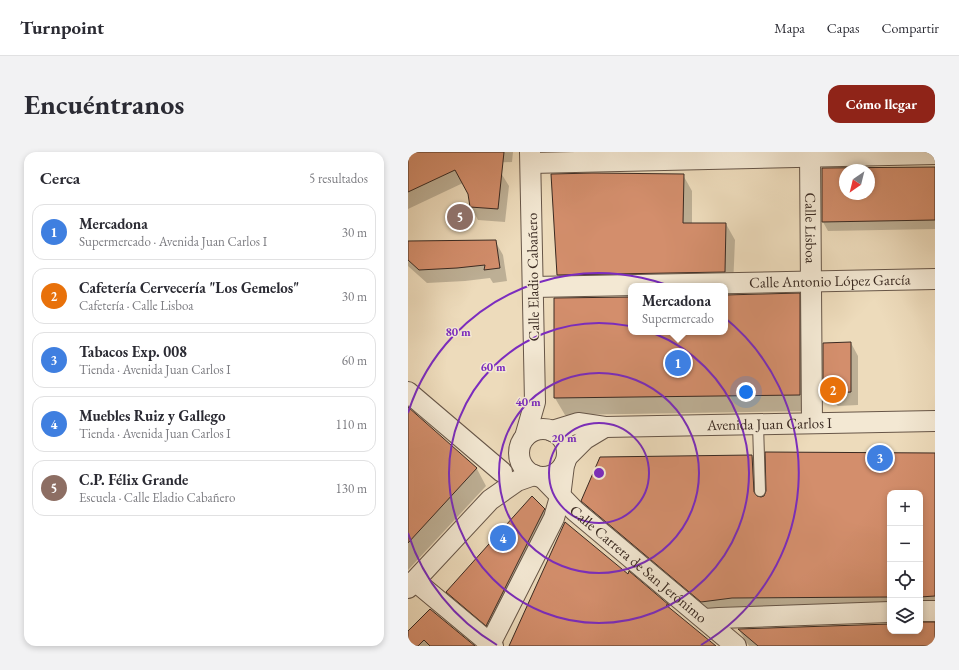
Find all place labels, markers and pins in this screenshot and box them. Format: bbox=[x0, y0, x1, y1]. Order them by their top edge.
pin: 5 bbox=[447, 202, 473, 232]
pin: 1 bbox=[665, 348, 691, 378]
pin: 2 bbox=[820, 375, 846, 405]
pin: 3 bbox=[867, 443, 893, 473]
centre of rings bbox=[592, 466, 606, 480]
pin: 4 bbox=[490, 523, 516, 553]

